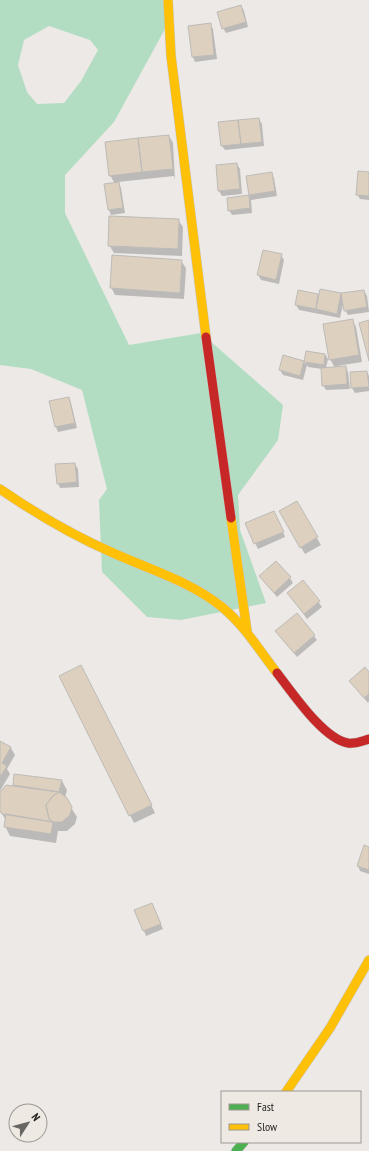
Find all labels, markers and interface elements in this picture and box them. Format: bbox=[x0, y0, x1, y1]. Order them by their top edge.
legend bbox=[221, 1091, 361, 1143]
text: Fast bbox=[257, 1099, 275, 1114]
north arrow bbox=[8, 1103, 48, 1143]
text: N bbox=[29, 1111, 44, 1124]
text: Slow bbox=[257, 1119, 278, 1134]

